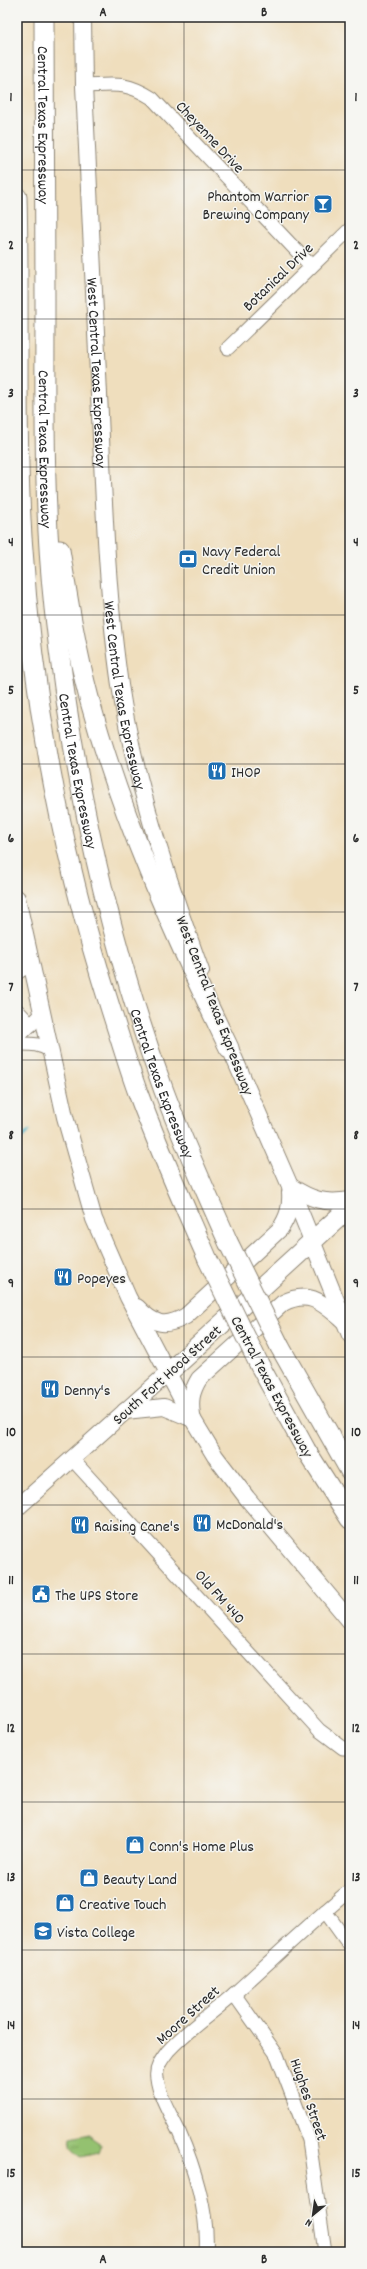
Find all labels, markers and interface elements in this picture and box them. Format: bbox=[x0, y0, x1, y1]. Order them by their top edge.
text: A bbox=[99, 4, 107, 23]
text: B bbox=[261, 4, 267, 23]
street label: Central Texas Expressway bbox=[30, 46, 54, 205]
text: 1 bbox=[10, 89, 13, 108]
text: 1 bbox=[355, 89, 358, 108]
street label: Cheyenne Drive bbox=[169, 96, 249, 179]
place label: Phantom Warrior Brewing Company bbox=[202, 186, 310, 227]
bar icon: Phantom Warrior Brewing Company bbox=[312, 193, 334, 215]
text: 2 bbox=[8, 237, 14, 256]
text: 2 bbox=[353, 237, 359, 256]
street label: Botanical Drive bbox=[238, 238, 319, 318]
street label: West Central Texas Expressway bbox=[79, 277, 111, 469]
street label: Central Texas Expressway bbox=[31, 370, 57, 529]
text: 3 bbox=[8, 385, 14, 404]
text: 3 bbox=[353, 385, 359, 404]
text: 4 bbox=[8, 534, 14, 553]
text: 4 bbox=[353, 534, 359, 553]
place label: Navy Federal Credit Union bbox=[202, 541, 280, 582]
bank icon: Navy Federal Credit Union bbox=[177, 548, 199, 570]
street label: West Central Texas Expressway bbox=[96, 600, 151, 793]
text: 5 bbox=[8, 682, 14, 701]
text: 5 bbox=[353, 682, 359, 701]
street label: Central Texas Expressway bbox=[51, 692, 102, 852]
restaurant icon: IHOP bbox=[206, 760, 228, 782]
place label: IHOP bbox=[231, 762, 261, 785]
text: 6 bbox=[8, 830, 15, 849]
text: 6 bbox=[353, 830, 360, 849]
street label: West Central Texas Expressway bbox=[169, 913, 259, 1099]
text: 7 bbox=[9, 979, 14, 998]
text: 7 bbox=[354, 979, 359, 998]
street label: Central Texas Expressway bbox=[123, 1006, 199, 1163]
text: 8 bbox=[8, 1127, 14, 1146]
text: 8 bbox=[353, 1127, 359, 1146]
restaurant icon: Popeyes bbox=[52, 1266, 74, 1288]
place label: Popeyes bbox=[77, 1268, 126, 1291]
text: 9 bbox=[8, 1275, 14, 1294]
text: 9 bbox=[353, 1275, 359, 1294]
street label: Central Texas Expressway bbox=[224, 1312, 318, 1463]
street label: South Fort Hood Street bbox=[108, 1320, 228, 1431]
restaurant icon: Denny's bbox=[39, 1378, 61, 1400]
place label: Denny's bbox=[64, 1380, 111, 1403]
text: 10 bbox=[6, 1424, 16, 1443]
text: 10 bbox=[351, 1424, 361, 1443]
restaurant icon: McDonald's bbox=[191, 1512, 213, 1534]
restaurant icon: Raising Cane's bbox=[69, 1514, 91, 1536]
place label: McDonald's bbox=[216, 1514, 284, 1537]
place label: Raising Cane's bbox=[94, 1516, 180, 1539]
street label: Old FM 440 bbox=[188, 1565, 250, 1630]
text: 11 bbox=[8, 1572, 14, 1591]
text: 11 bbox=[353, 1572, 359, 1591]
public building icon: The UPS Store bbox=[30, 1583, 52, 1605]
place label: The UPS Store bbox=[55, 1585, 138, 1608]
text: 12 bbox=[7, 1720, 16, 1739]
text: 12 bbox=[352, 1720, 361, 1739]
shop icon: Conn's Home Plus bbox=[124, 1834, 146, 1856]
place label: Conn's Home Plus bbox=[149, 1836, 254, 1859]
shop icon: Beauty Land bbox=[78, 1867, 100, 1889]
text: 13 bbox=[7, 1869, 16, 1888]
place label: Beauty Land bbox=[103, 1869, 177, 1892]
text: 13 bbox=[352, 1869, 361, 1888]
shop icon: Creative Touch bbox=[54, 1892, 76, 1914]
place label: Creative Touch bbox=[79, 1894, 166, 1917]
school or university icon: Vista College bbox=[32, 1920, 54, 1942]
place label: Vista College bbox=[57, 1922, 135, 1945]
street label: Moore Street bbox=[152, 1981, 226, 2051]
text: 14 bbox=[7, 2017, 15, 2036]
text: 14 bbox=[352, 2017, 360, 2036]
street label: Hughes Street bbox=[283, 2056, 332, 2144]
text: 15 bbox=[7, 2165, 15, 2184]
text: 15 bbox=[352, 2165, 360, 2184]
north arrow bbox=[293, 2195, 333, 2235]
text: N bbox=[302, 2213, 315, 2230]
text: A bbox=[99, 2251, 107, 2269]
text: B bbox=[261, 2251, 267, 2269]

